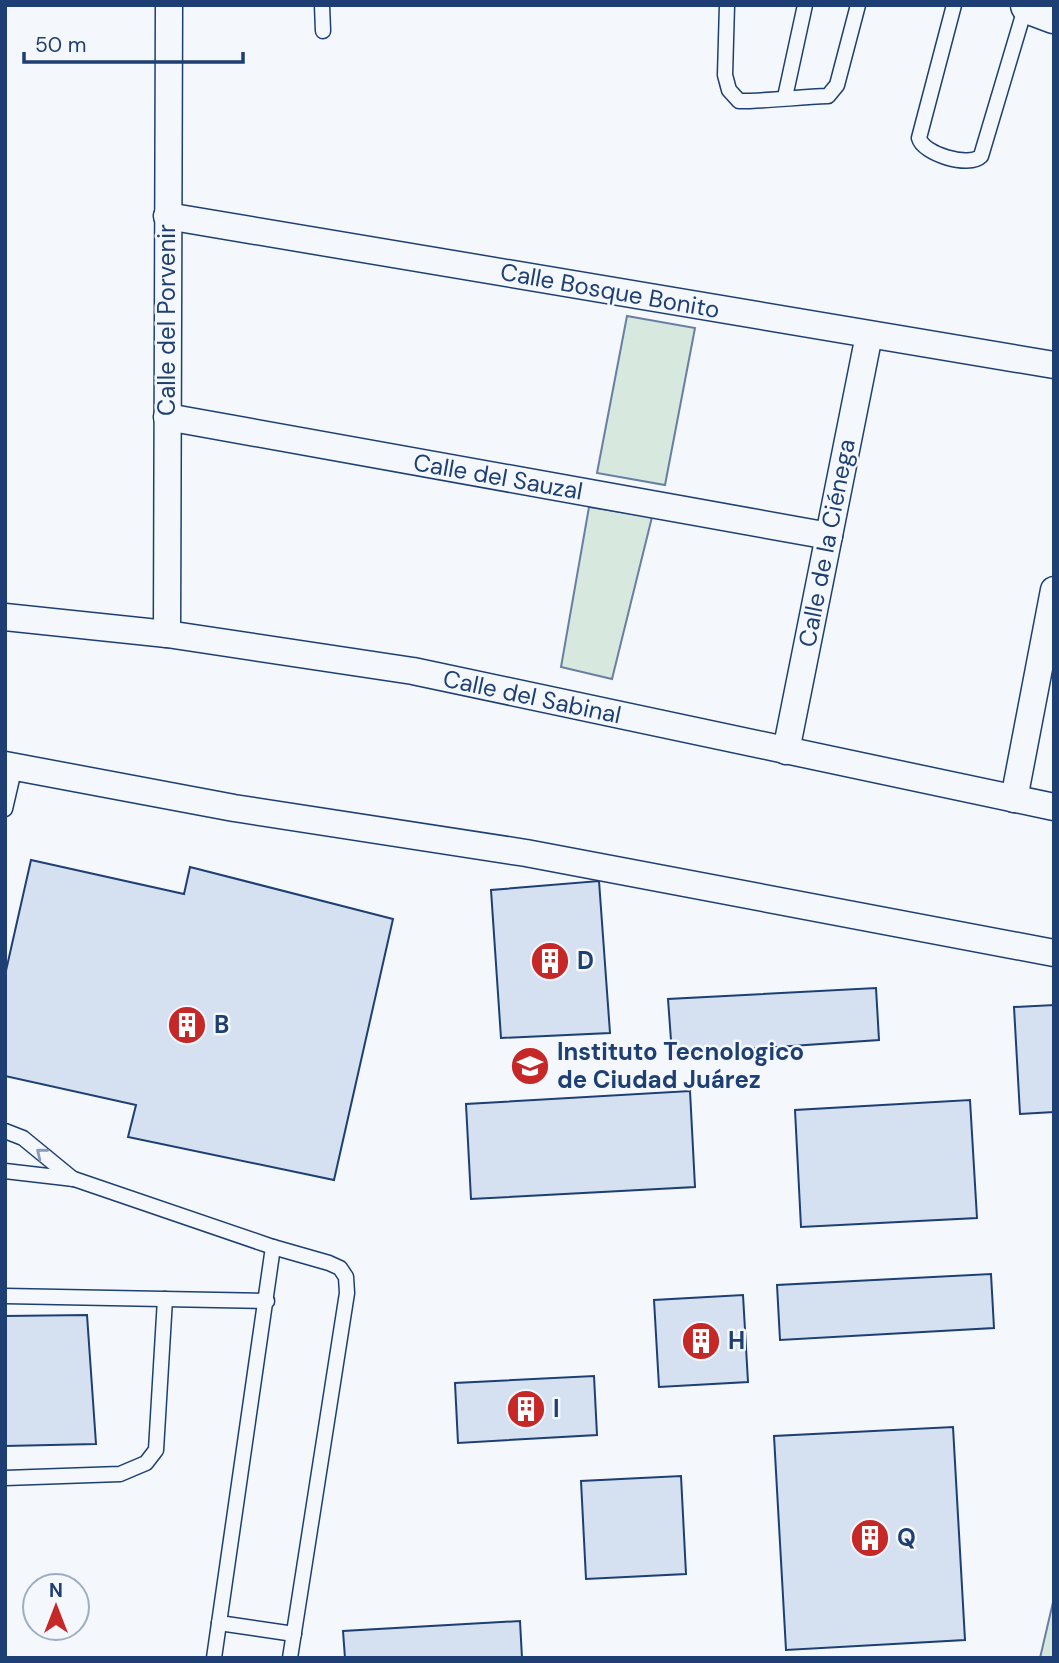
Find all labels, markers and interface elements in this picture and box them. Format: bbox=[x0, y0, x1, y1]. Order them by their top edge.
scale bar bbox=[24, 21, 243, 65]
text: 50 m bbox=[35, 31, 86, 59]
street label: Calle del Porvenir bbox=[151, 224, 182, 416]
street label: Calle Bosque Bonito bbox=[498, 256, 722, 325]
street label: Calle de la Ciénega bbox=[791, 436, 862, 650]
street label: Calle del Sauzal bbox=[411, 446, 585, 507]
street label: Calle del Sabinal bbox=[440, 662, 624, 731]
building icon: D bbox=[529, 940, 571, 982]
place label: D bbox=[577, 945, 594, 976]
building icon: B bbox=[166, 1004, 208, 1046]
place label: B bbox=[214, 1009, 229, 1040]
place label: Instituto Tecnologico de Ciudad Juárez bbox=[557, 1036, 804, 1095]
school or university icon: Instituto Tecnologico de Ciudad Juárez bbox=[509, 1045, 551, 1087]
one-way arrow bbox=[37, 1148, 49, 1161]
building icon: H bbox=[680, 1320, 722, 1362]
place label: H bbox=[728, 1325, 745, 1356]
building icon: I bbox=[505, 1388, 547, 1430]
place label: I bbox=[553, 1393, 560, 1424]
building icon: Q bbox=[849, 1517, 891, 1559]
place label: Q bbox=[897, 1522, 916, 1553]
north arrow bbox=[21, 1572, 91, 1642]
text: N bbox=[49, 1578, 63, 1603]

